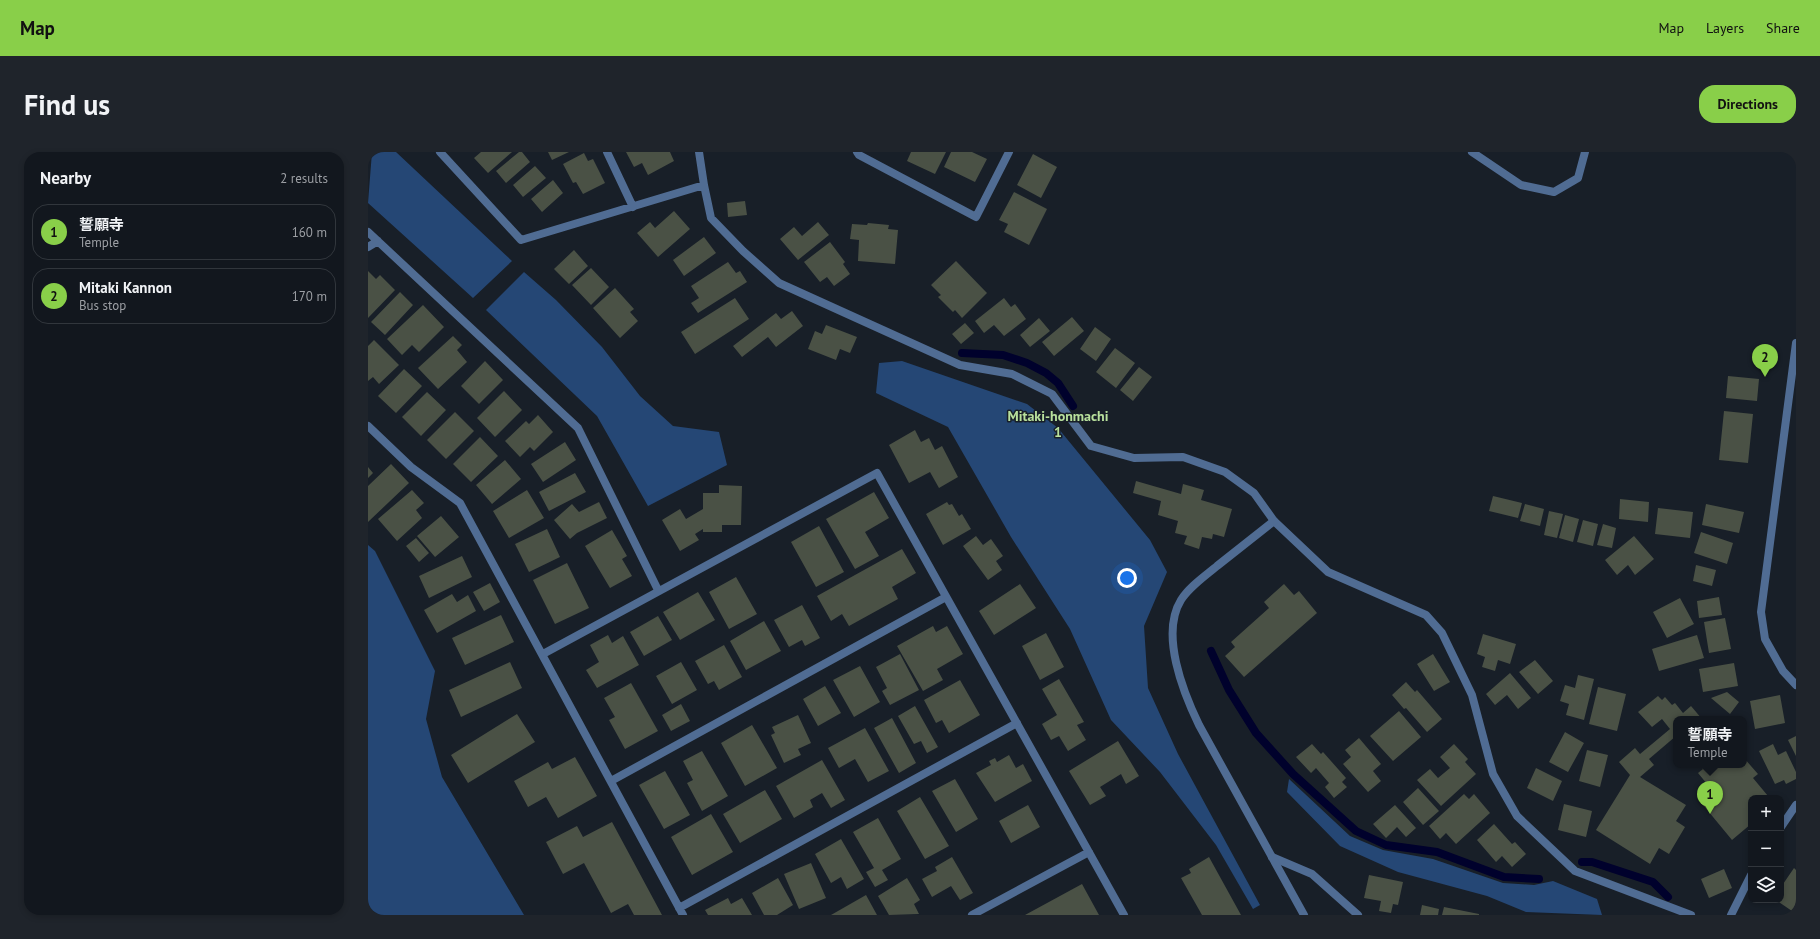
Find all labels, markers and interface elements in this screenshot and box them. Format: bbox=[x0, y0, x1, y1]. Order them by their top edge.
text: Map bbox=[20, 16, 55, 40]
text: Map bbox=[1658, 19, 1684, 37]
text: Layers bbox=[1706, 19, 1744, 37]
text: Share bbox=[1766, 19, 1800, 37]
button: Directions bbox=[1699, 85, 1796, 123]
text: Find us bbox=[24, 86, 110, 123]
text: Nearby bbox=[40, 167, 91, 189]
text: 2 results bbox=[280, 170, 328, 187]
text: 誓願寺 bbox=[79, 215, 124, 234]
text: 1 bbox=[50, 224, 58, 241]
text: 160 m bbox=[292, 224, 327, 241]
text: Temple bbox=[79, 234, 119, 251]
text: Mitaki Kannon bbox=[79, 278, 172, 297]
text: 2 bbox=[50, 288, 58, 305]
text: 170 m bbox=[292, 288, 327, 305]
text: Bus stop bbox=[79, 297, 126, 314]
pin: 2 bbox=[1752, 344, 1778, 377]
district label: Mitaki-honmachi 1 bbox=[1008, 407, 1109, 441]
your location bbox=[1117, 568, 1137, 588]
popup bbox=[1673, 716, 1747, 768]
text: 誓願寺 bbox=[1687, 725, 1733, 744]
text: Temple bbox=[1687, 744, 1728, 761]
pin: 1 bbox=[1697, 781, 1723, 814]
map controls bbox=[1748, 795, 1784, 903]
button: + bbox=[1748, 795, 1784, 831]
button: − bbox=[1748, 831, 1784, 867]
button: layers bbox=[1748, 867, 1784, 903]

